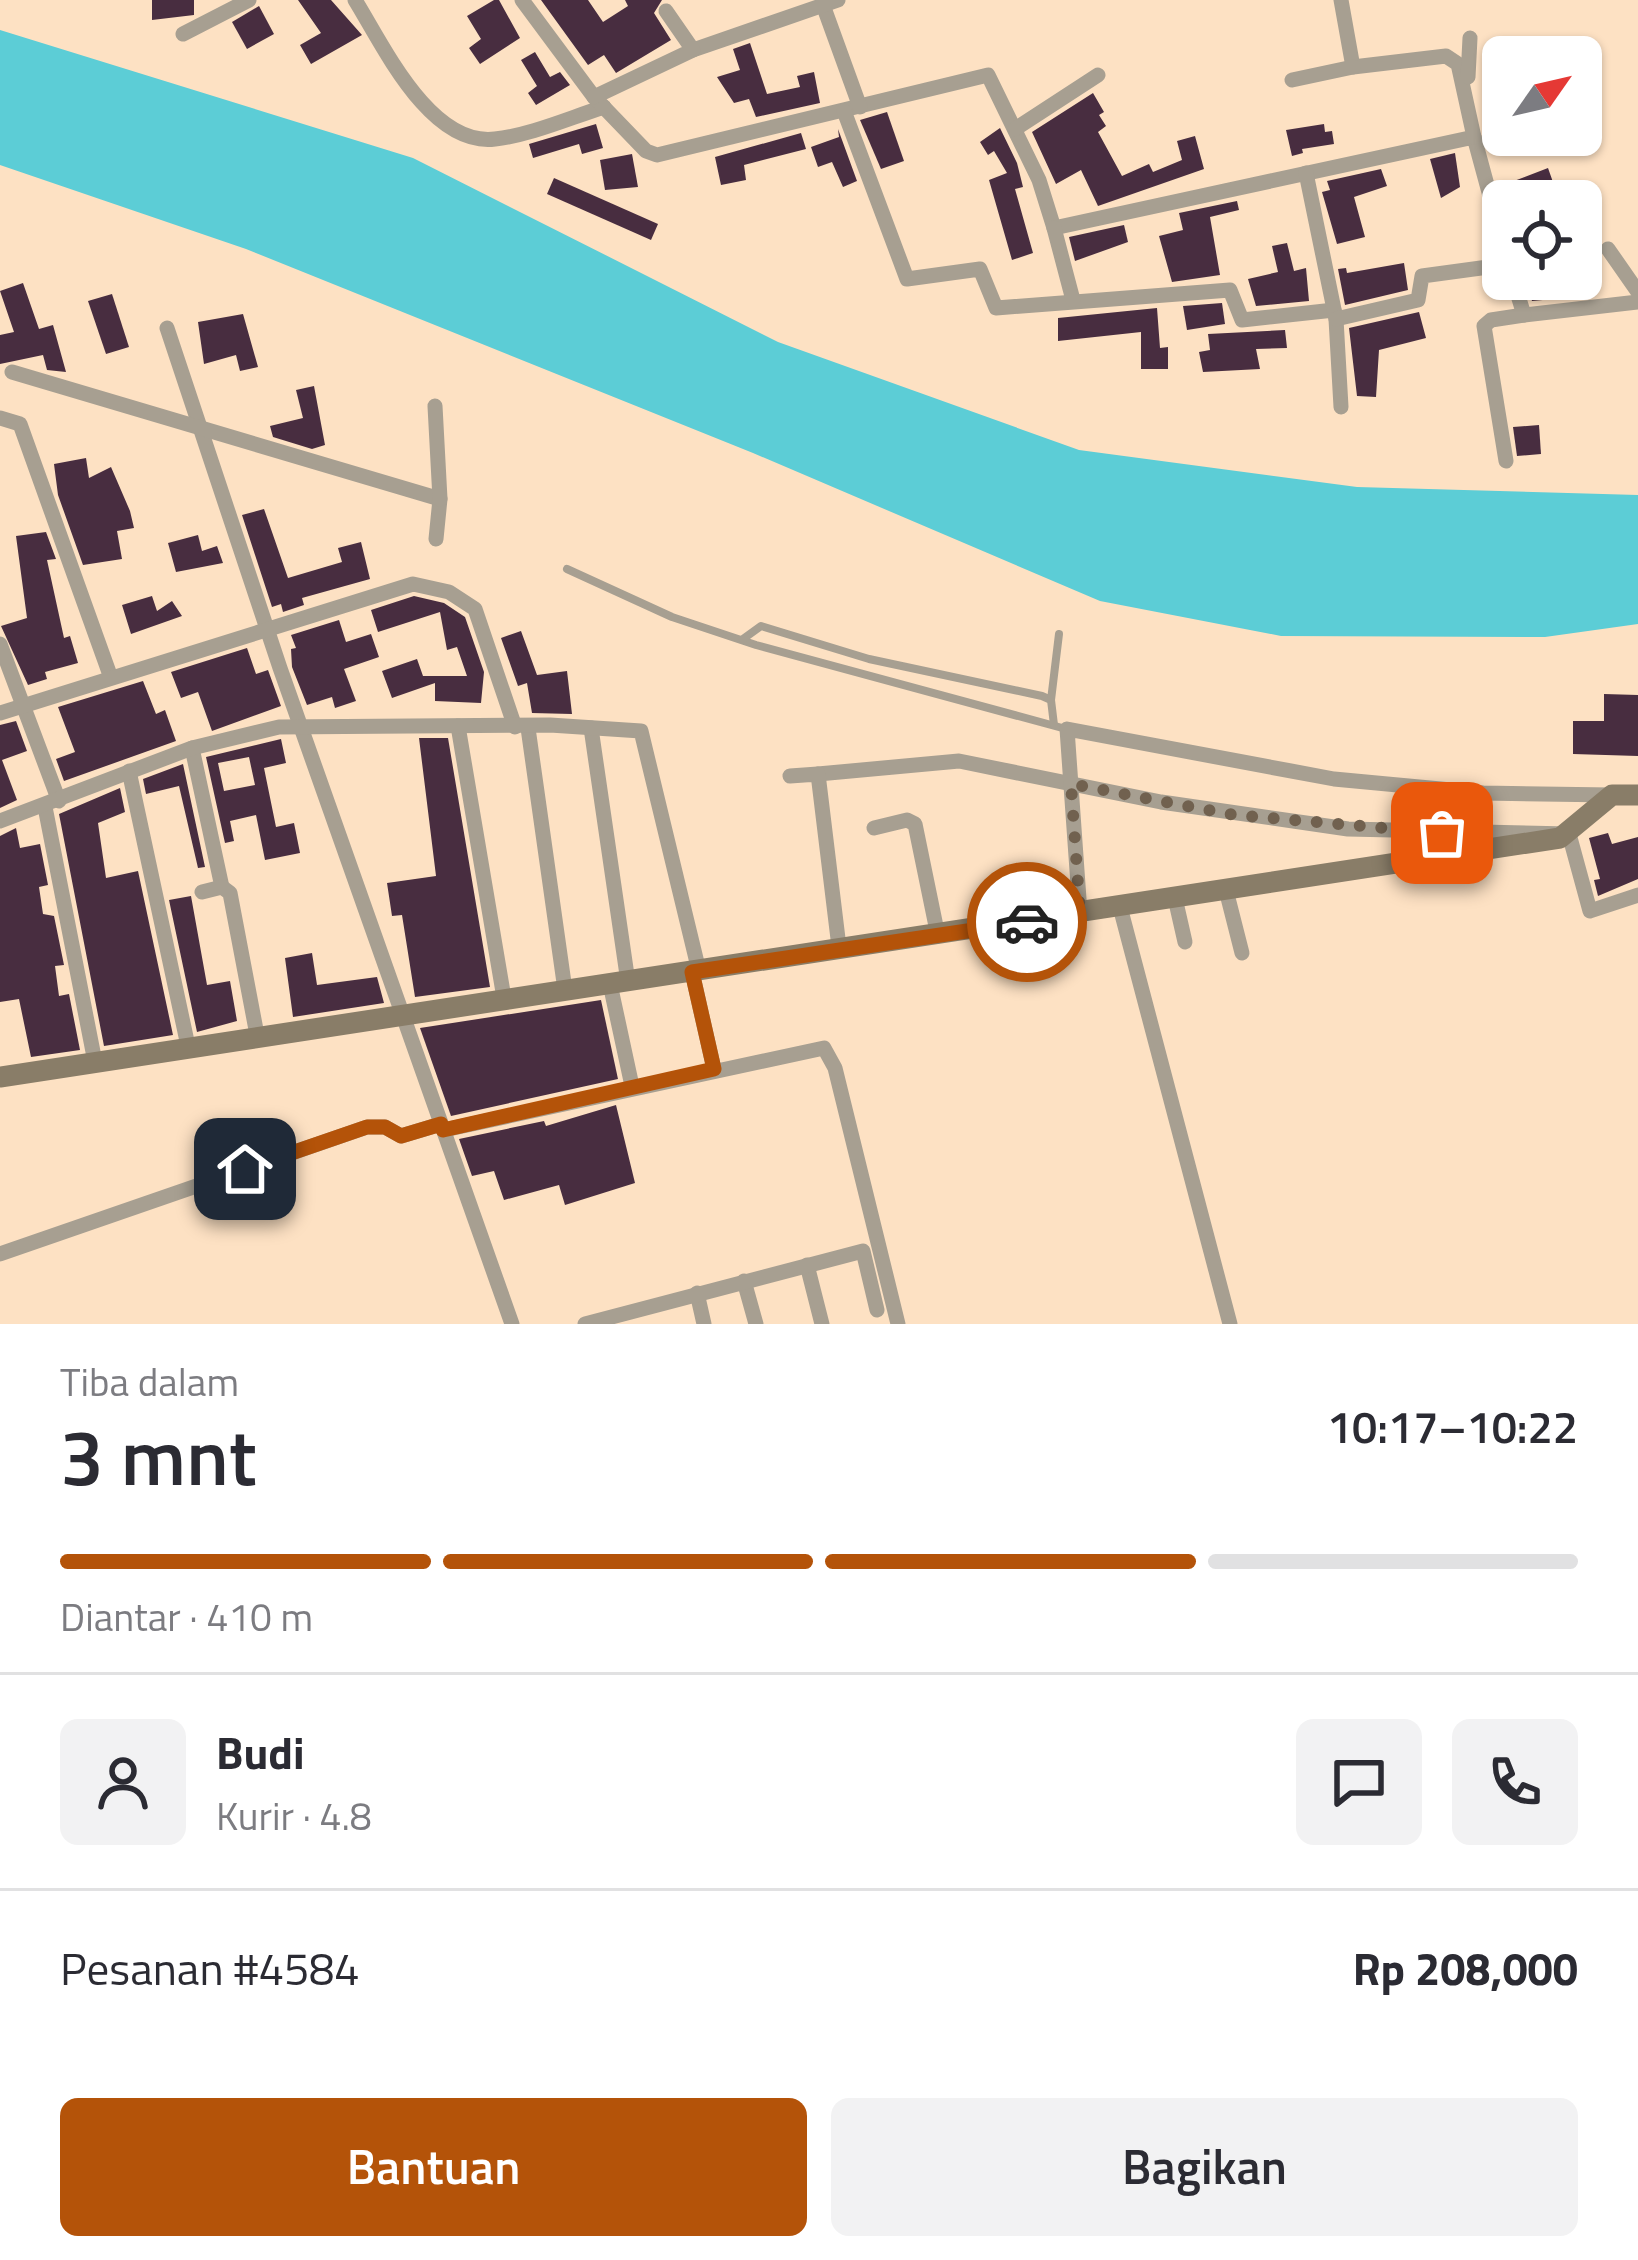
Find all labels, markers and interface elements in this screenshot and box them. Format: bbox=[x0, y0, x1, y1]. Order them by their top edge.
north arrow bbox=[1482, 36, 1602, 156]
map controls bbox=[1482, 36, 1602, 300]
button: locate bbox=[1482, 180, 1602, 300]
pin bbox=[1391, 782, 1493, 884]
icon: bag bbox=[1409, 800, 1475, 866]
courier bbox=[967, 862, 1087, 982]
icon: car bbox=[994, 889, 1060, 955]
pin bbox=[194, 1118, 296, 1220]
icon: home bbox=[212, 1136, 278, 1202]
text: Tiba dalam bbox=[60, 1352, 239, 1411]
text: 10:17–10:22 bbox=[1327, 1392, 1578, 1460]
text: 3 mnt bbox=[60, 1397, 257, 1515]
text: Diantar · 410 m bbox=[60, 1587, 313, 1646]
text: Budi bbox=[216, 1718, 305, 1786]
button: person bbox=[60, 1719, 186, 1845]
button: chat bbox=[1296, 1719, 1422, 1845]
button: phone bbox=[1452, 1719, 1578, 1845]
text: Kurir · 4.8 bbox=[216, 1786, 372, 1845]
text: Pesanan #4584 bbox=[60, 1934, 359, 2002]
text: Rp 208,000 bbox=[1353, 1934, 1578, 2002]
button: Bantuan bbox=[60, 2098, 807, 2236]
button: Bagikan bbox=[831, 2098, 1578, 2236]

